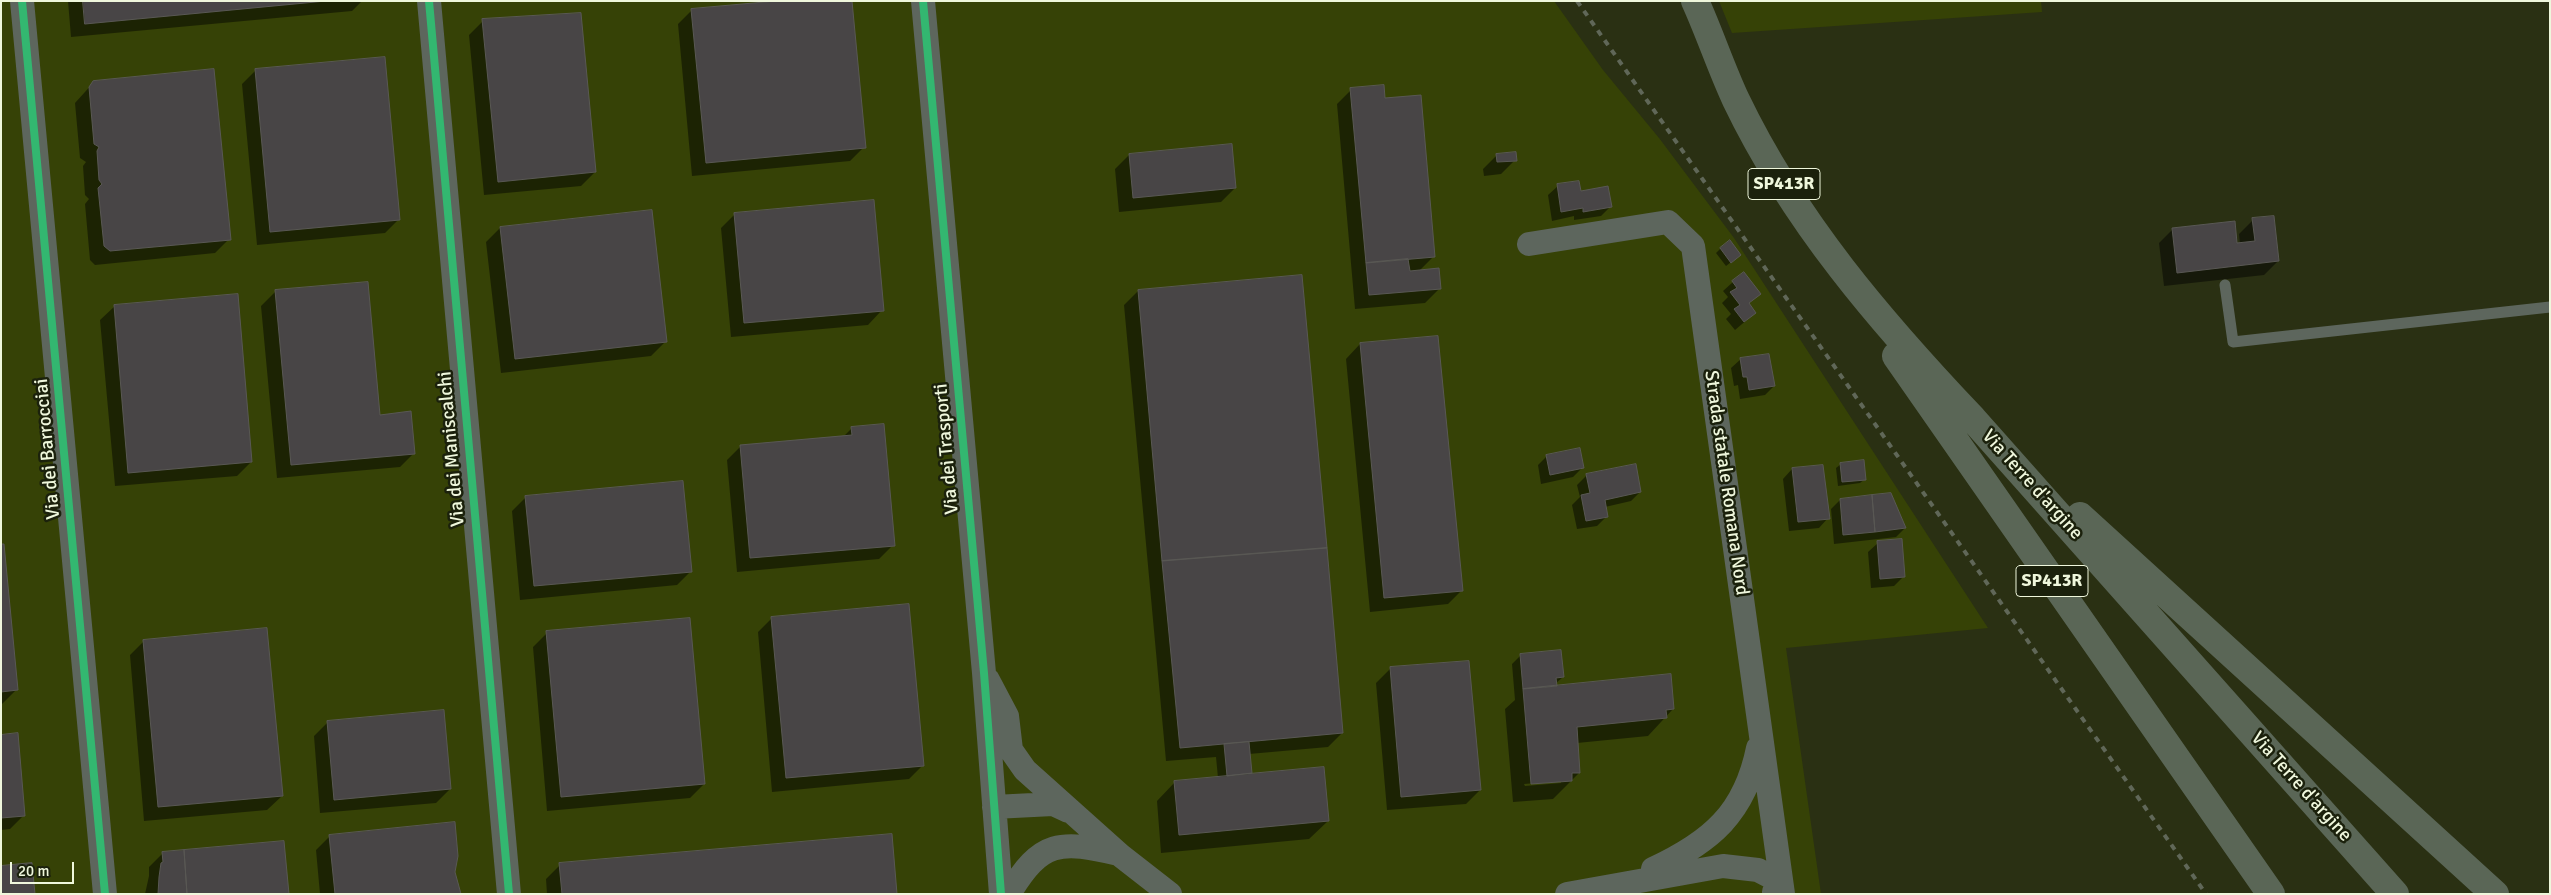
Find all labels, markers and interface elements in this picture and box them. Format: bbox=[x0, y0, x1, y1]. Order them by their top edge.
road number: SP413R bbox=[1748, 168, 1820, 200]
street label: Strada statale Romana Nord bbox=[1699, 369, 1753, 597]
street label: Via dei Maniscalchi bbox=[434, 370, 470, 528]
street label: Via dei Barrocciai bbox=[30, 378, 66, 520]
street label: Via dei Trasporti bbox=[930, 383, 964, 515]
street label: Via Terre d'argine bbox=[1977, 425, 2087, 545]
road number: SP413R bbox=[2016, 566, 2088, 596]
street label: Via Terre d'argine bbox=[2246, 727, 2356, 847]
scale bar bbox=[12, 852, 76, 884]
text: 20 m bbox=[18, 862, 49, 880]

